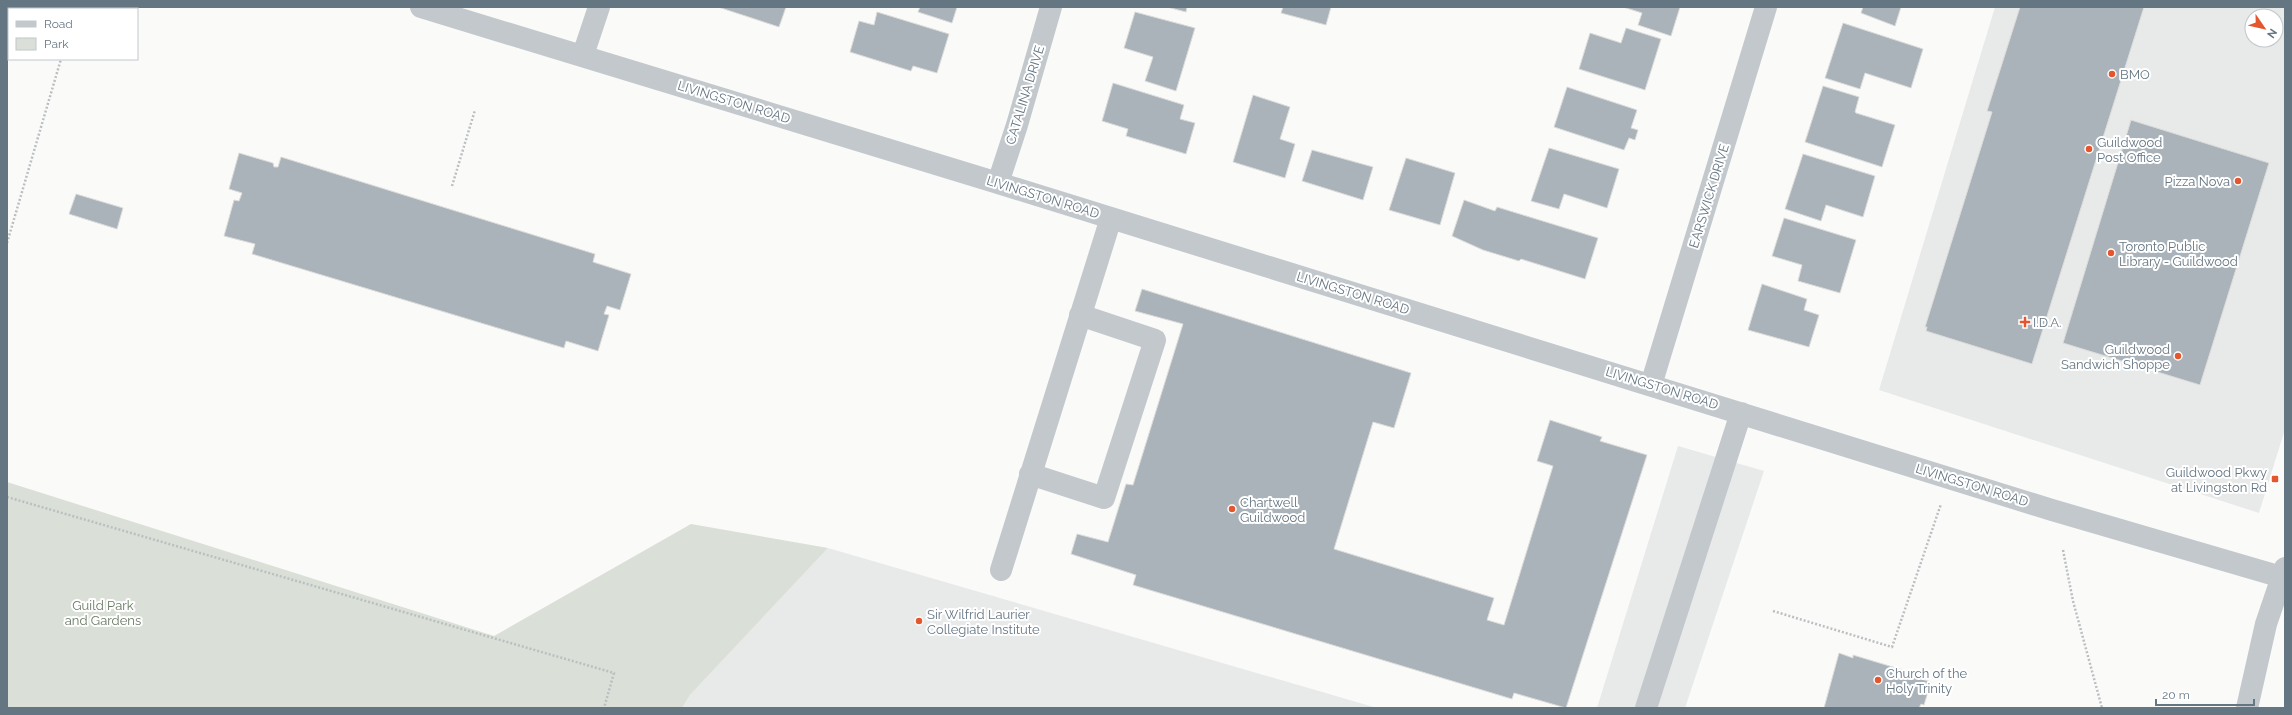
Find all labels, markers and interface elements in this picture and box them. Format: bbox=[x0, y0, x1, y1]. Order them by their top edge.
legend bbox=[8, 8, 138, 60]
north arrow bbox=[2244, 8, 2284, 48]
text: Road bbox=[44, 17, 73, 31]
text: N bbox=[2264, 26, 2280, 40]
text: Park bbox=[44, 37, 69, 51]
street label: CATALINA DRIVE bbox=[1003, 44, 1047, 146]
place label: BMO bbox=[2120, 67, 2150, 82]
marker: BMO bbox=[2107, 69, 2117, 79]
street label: LIVINGSTON ROAD bbox=[676, 78, 792, 126]
place label: Guildwood Post Office bbox=[2097, 135, 2162, 165]
street label: EARSWICK DRIVE bbox=[1686, 142, 1732, 250]
marker: Guildwood Post Office bbox=[2084, 144, 2094, 154]
street label: LIVINGSTON ROAD bbox=[985, 173, 1101, 221]
place label: Pizza Nova bbox=[2165, 174, 2230, 189]
marker: Pizza Nova bbox=[2233, 176, 2243, 186]
place label: Toronto Public Library - Guildwood bbox=[2119, 239, 2238, 269]
marker: Toronto Public Library - Guildwood bbox=[2106, 248, 2116, 258]
street label: LIVINGSTON ROAD bbox=[1295, 269, 1411, 317]
place label: I.D.A. bbox=[2033, 315, 2062, 330]
marker: I.D.A. bbox=[2020, 317, 2030, 327]
place label: Guildwood Sandwich Shoppe bbox=[2061, 342, 2170, 372]
marker: Guildwood Sandwich Shoppe bbox=[2173, 351, 2183, 361]
street label: LIVINGSTON ROAD bbox=[1604, 364, 1720, 412]
street label: LIVINGSTON ROAD bbox=[1914, 461, 2030, 509]
place label: Guildwood Pkwy at Livingston Rd bbox=[2166, 465, 2267, 495]
marker: Guildwood Pkwy at Livingston Rd bbox=[2270, 474, 2280, 484]
place label: Chartwell Guildwood bbox=[1240, 495, 1305, 525]
marker: Chartwell Guildwood bbox=[1227, 504, 1237, 514]
park label: Guild Park and Gardens bbox=[65, 598, 141, 628]
place label: Sir Wilfrid Laurier Collegiate Institute bbox=[927, 607, 1040, 637]
marker: Sir Wilfrid Laurier Collegiate Institute bbox=[914, 616, 924, 626]
place label: Church of the Holy Trinity bbox=[1886, 666, 1967, 696]
marker: Church of the Holy Trinity bbox=[1873, 675, 1883, 685]
scale bar bbox=[2156, 681, 2254, 707]
text: 20 m bbox=[2162, 688, 2190, 702]

